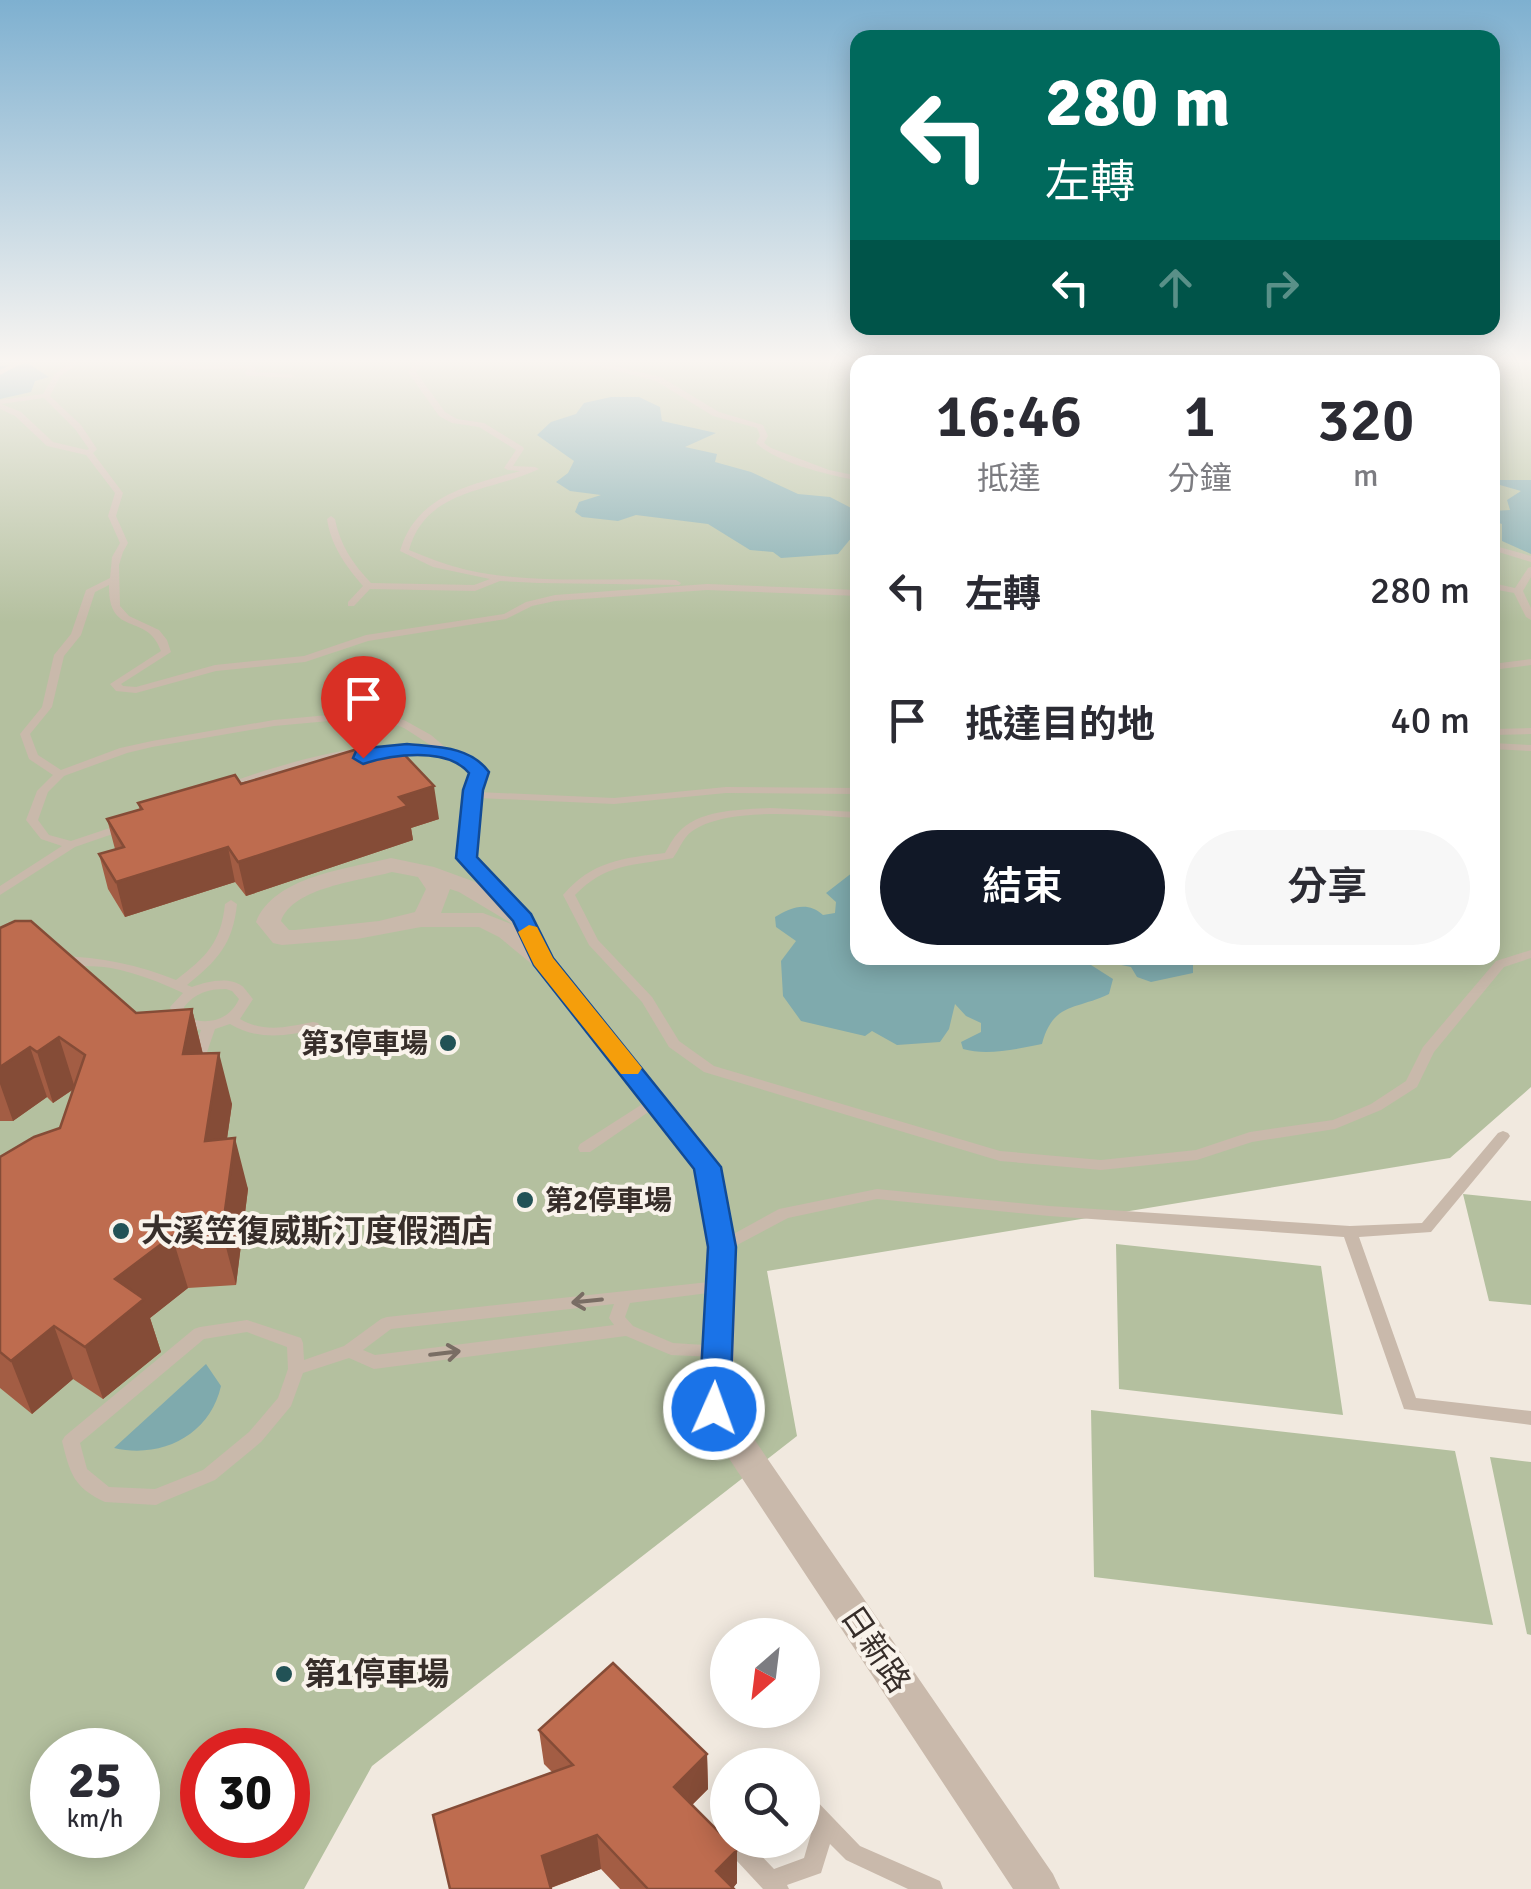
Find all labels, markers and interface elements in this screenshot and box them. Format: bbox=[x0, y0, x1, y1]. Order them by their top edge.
text: 280 m bbox=[1045, 59, 1230, 145]
icon: left bbox=[880, 70, 1010, 200]
text: 左轉 bbox=[1045, 155, 1135, 210]
icon: left bbox=[1043, 260, 1098, 315]
icon: ahead bbox=[1148, 260, 1203, 315]
icon: right bbox=[1253, 260, 1308, 315]
text: 16:46 bbox=[936, 380, 1082, 454]
text: 1 bbox=[1183, 380, 1216, 454]
text: 320 bbox=[1317, 384, 1414, 458]
text: m bbox=[1353, 456, 1379, 495]
text: 抵達 bbox=[977, 459, 1041, 498]
text: 分鐘 bbox=[1168, 459, 1232, 498]
icon: left bbox=[880, 563, 935, 618]
text: 280 m bbox=[1370, 567, 1470, 614]
text: 左轉 bbox=[965, 571, 1041, 618]
pin bbox=[321, 656, 406, 759]
icon: arrive bbox=[336, 671, 391, 726]
icon: arrive bbox=[880, 693, 935, 748]
text: 40 m bbox=[1390, 697, 1470, 744]
text: 抵達目的地 bbox=[965, 701, 1155, 748]
button: 結束 bbox=[880, 830, 1165, 945]
button: 分享 bbox=[1185, 830, 1470, 945]
place label: 第3停車場 bbox=[301, 1027, 428, 1061]
marker: 第3停車場 bbox=[437, 1032, 459, 1054]
place label: 第2停車場 bbox=[545, 1184, 672, 1218]
marker: 第2停車場 bbox=[514, 1189, 536, 1211]
place label: 大溪笠復威斯汀度假酒店 bbox=[141, 1212, 493, 1251]
marker: 大溪笠復威斯汀度假酒店 bbox=[110, 1220, 132, 1242]
one-way arrow bbox=[571, 1292, 603, 1311]
one-way arrow bbox=[428, 1343, 461, 1362]
position arrow bbox=[662, 1357, 766, 1461]
street label: 日新路 bbox=[833, 1599, 919, 1700]
north arrow bbox=[710, 1618, 820, 1728]
map controls bbox=[710, 1618, 820, 1858]
place label: 第1停車場 bbox=[304, 1655, 449, 1694]
marker: 第1停車場 bbox=[273, 1663, 295, 1685]
speed limit sign: 30 bbox=[180, 1728, 310, 1858]
button: search bbox=[710, 1748, 820, 1858]
text: 25 bbox=[68, 1750, 122, 1812]
text: km/h bbox=[67, 1803, 123, 1834]

